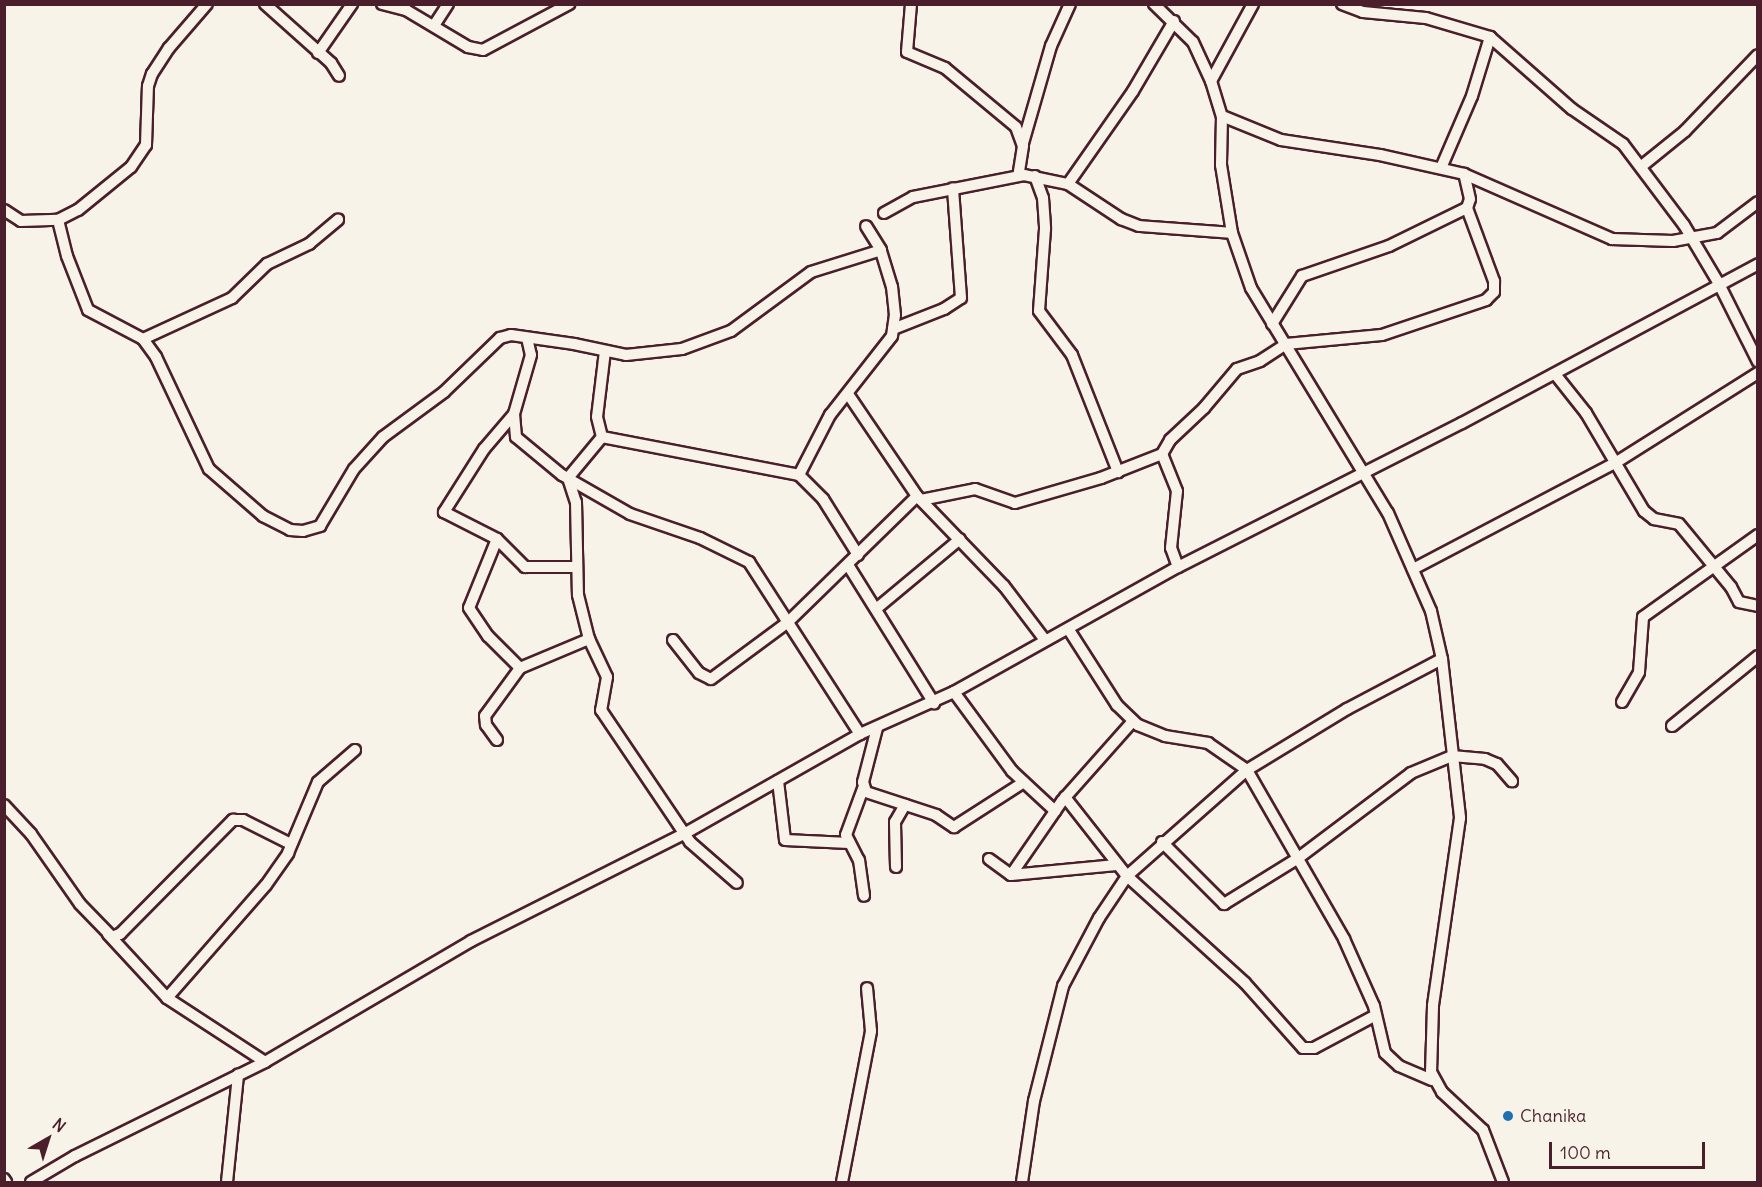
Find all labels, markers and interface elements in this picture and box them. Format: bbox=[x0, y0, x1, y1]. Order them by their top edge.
place label: Chanika bbox=[1520, 1105, 1586, 1127]
north arrow bbox=[18, 1109, 78, 1169]
marker: Chanika bbox=[1501, 1109, 1515, 1123]
text: N bbox=[49, 1114, 70, 1136]
scale bar bbox=[1552, 1130, 1708, 1168]
text: 100 m bbox=[1560, 1141, 1611, 1164]

